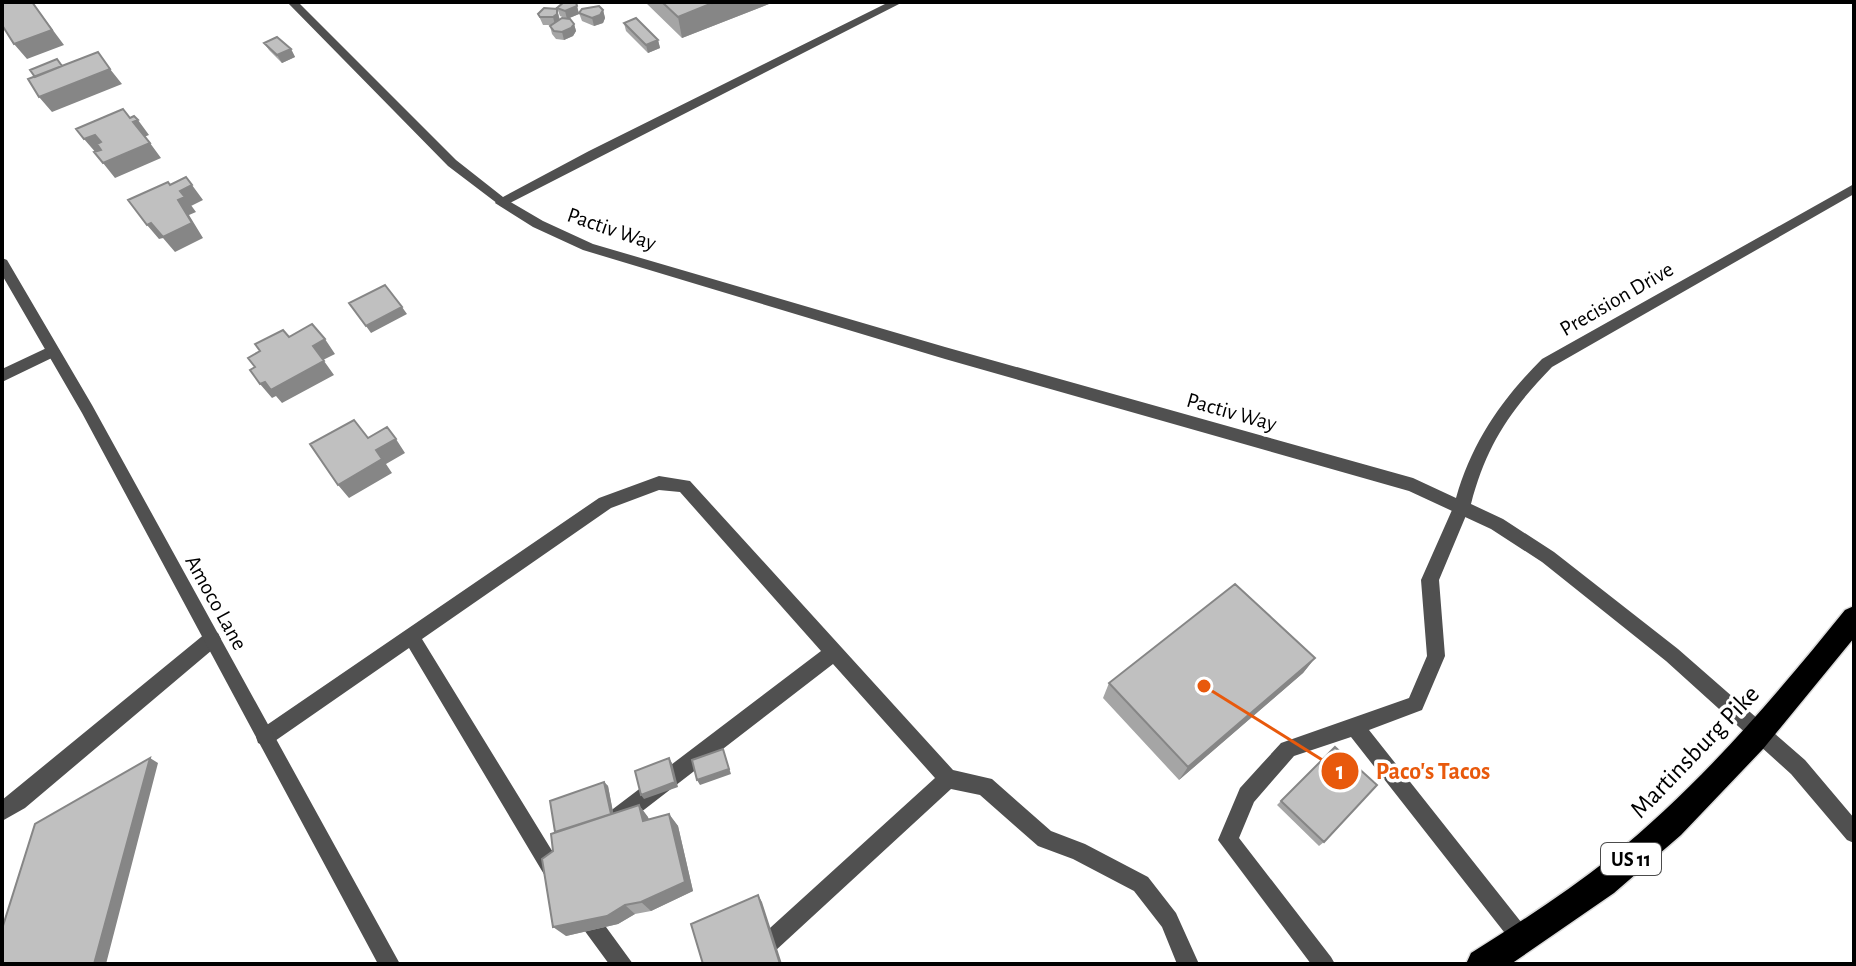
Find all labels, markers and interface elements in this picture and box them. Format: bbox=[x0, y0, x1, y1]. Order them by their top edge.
street label: Pactiv Way bbox=[564, 203, 660, 255]
street label: Precision Drive bbox=[1556, 258, 1677, 340]
street label: Pactiv Way bbox=[1184, 389, 1280, 435]
street label: Amoco Lane bbox=[181, 552, 251, 653]
street label: Martinsburg Pike bbox=[1625, 680, 1764, 823]
callout: Paco's Tacos bbox=[1320, 747, 1506, 795]
text: 1 bbox=[1336, 760, 1344, 784]
text: Paco's Tacos bbox=[1376, 760, 1490, 784]
road number: US 11 bbox=[1601, 843, 1661, 875]

